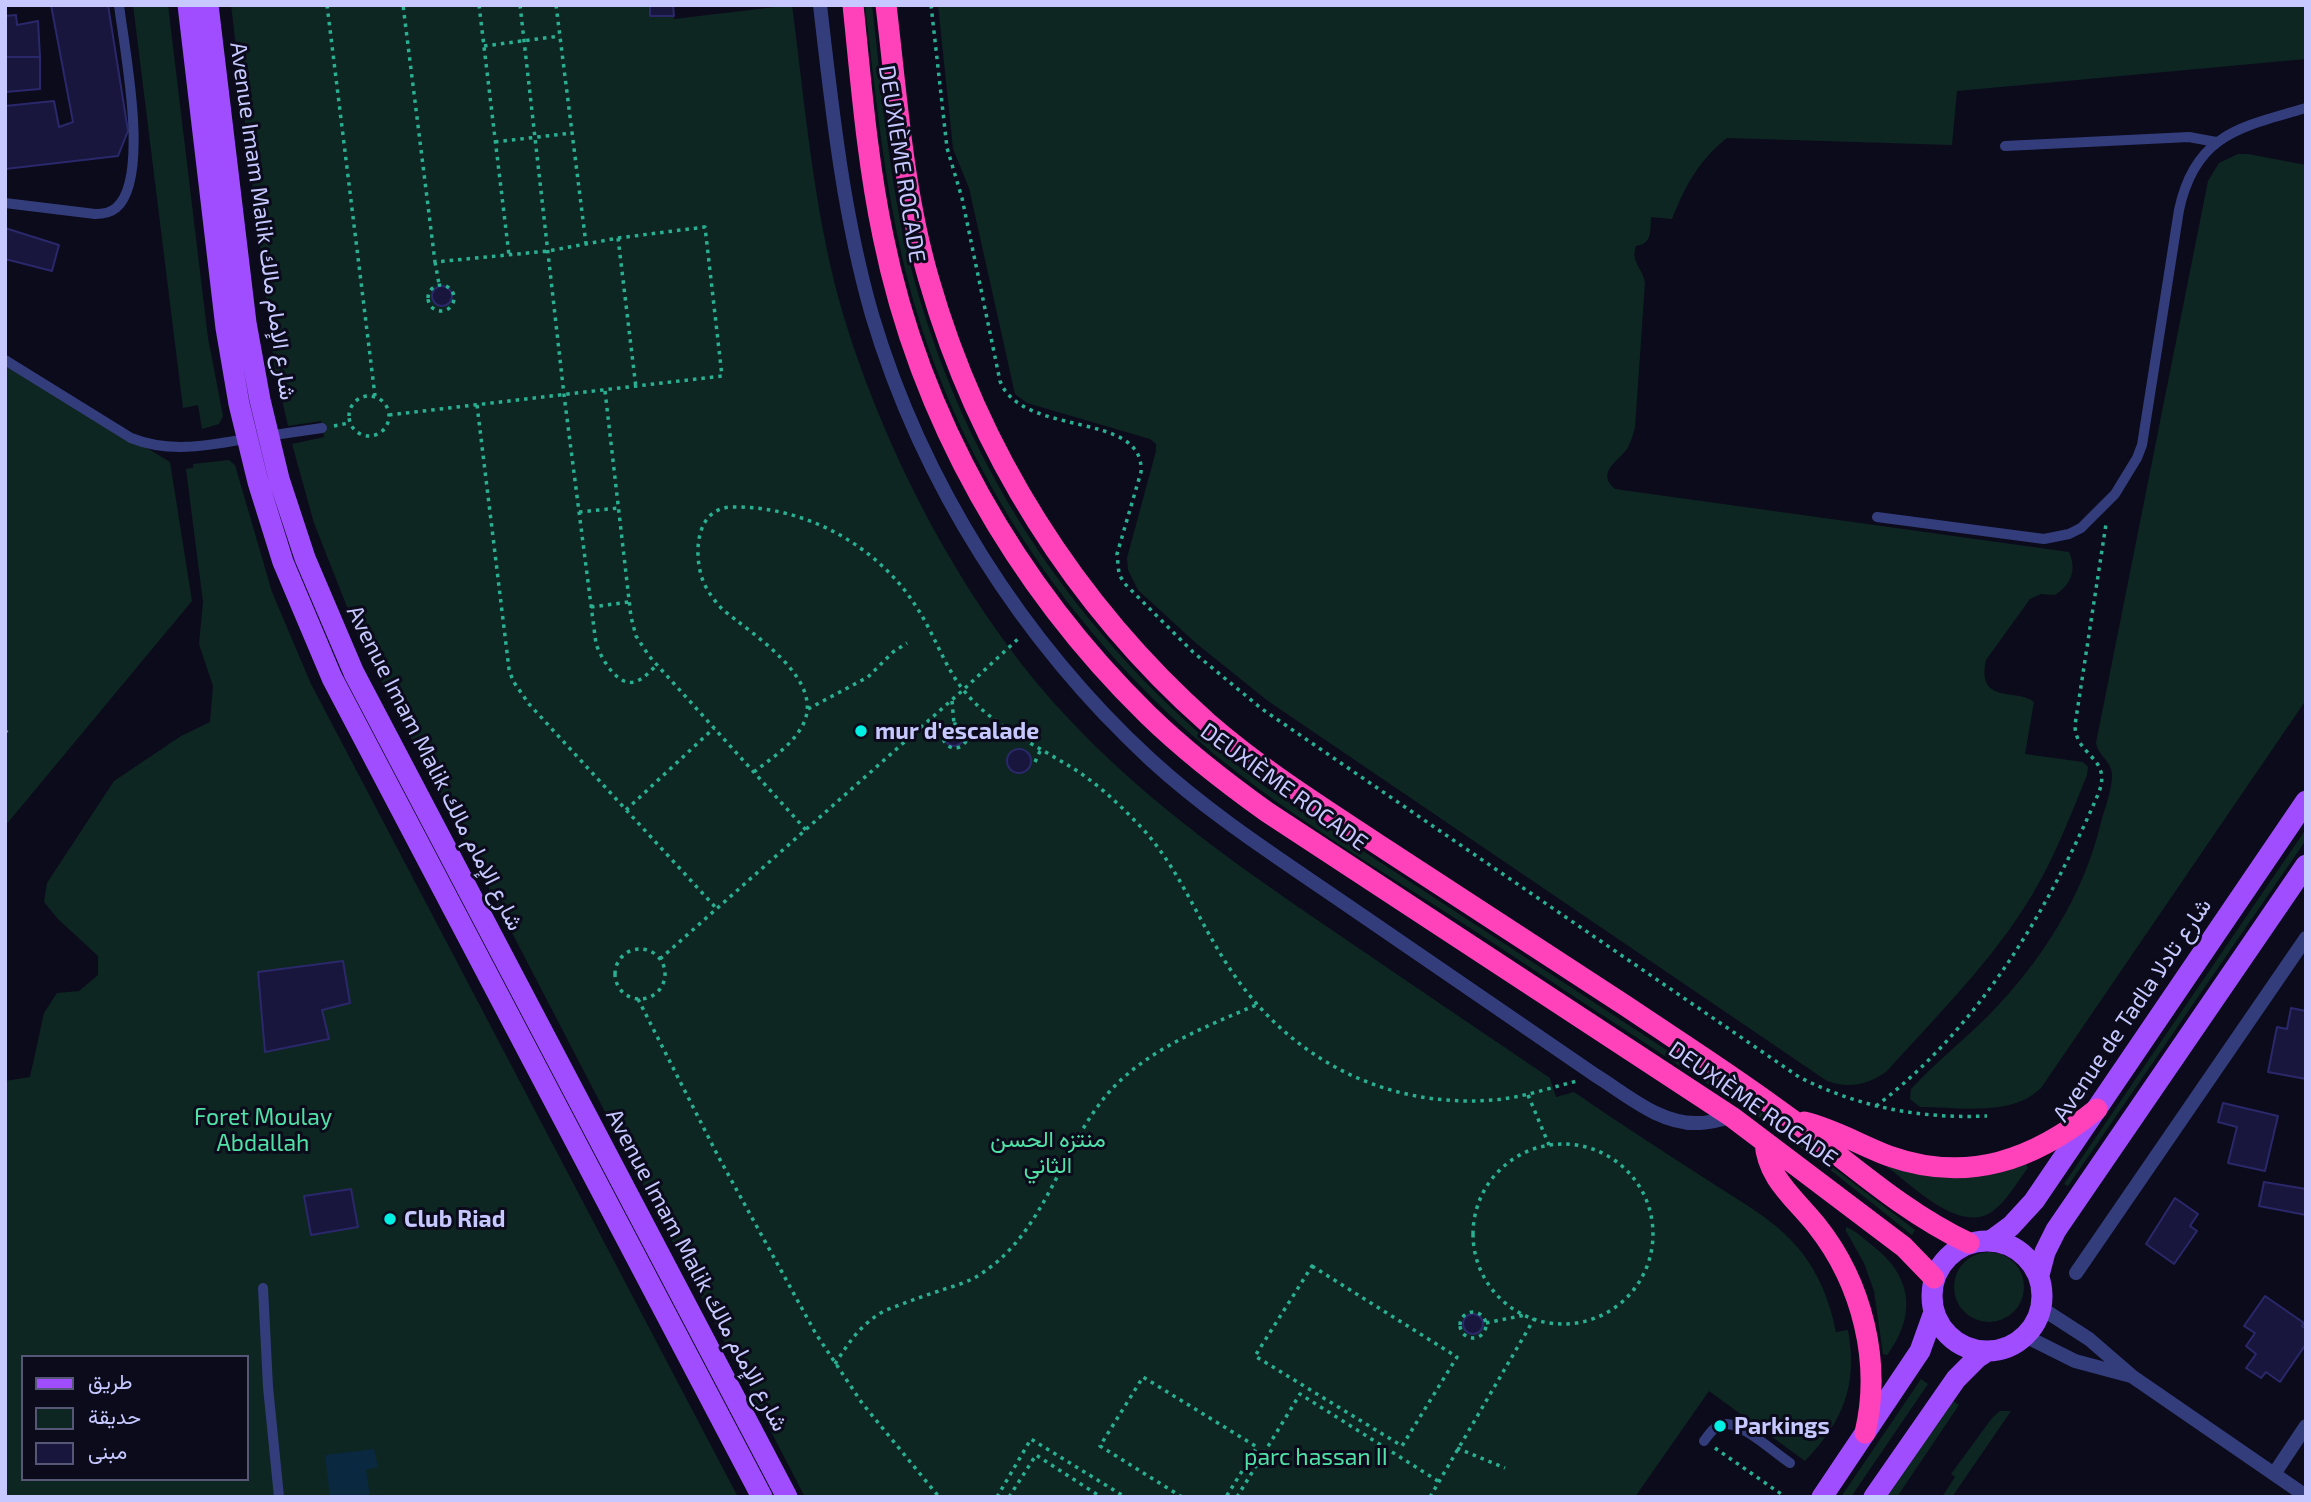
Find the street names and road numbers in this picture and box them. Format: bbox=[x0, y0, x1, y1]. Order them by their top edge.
street label: Avenue Imam Malik شارع الإمام مالك bbox=[224, 40, 302, 402]
street label: DEUXIÈME ROCADE bbox=[873, 63, 931, 265]
street label: Avenue Imam Malik شارع الإمام مالك bbox=[341, 601, 529, 935]
street label: DEUXIÈME ROCADE bbox=[1195, 717, 1373, 857]
street label: Avenue de Tadla شارع تادلا bbox=[2047, 893, 2217, 1127]
street label: DEUXIÈME ROCADE bbox=[1663, 1035, 1843, 1173]
street label: Avenue Imam Malik شارع الإمام مالك bbox=[600, 1104, 794, 1436]

